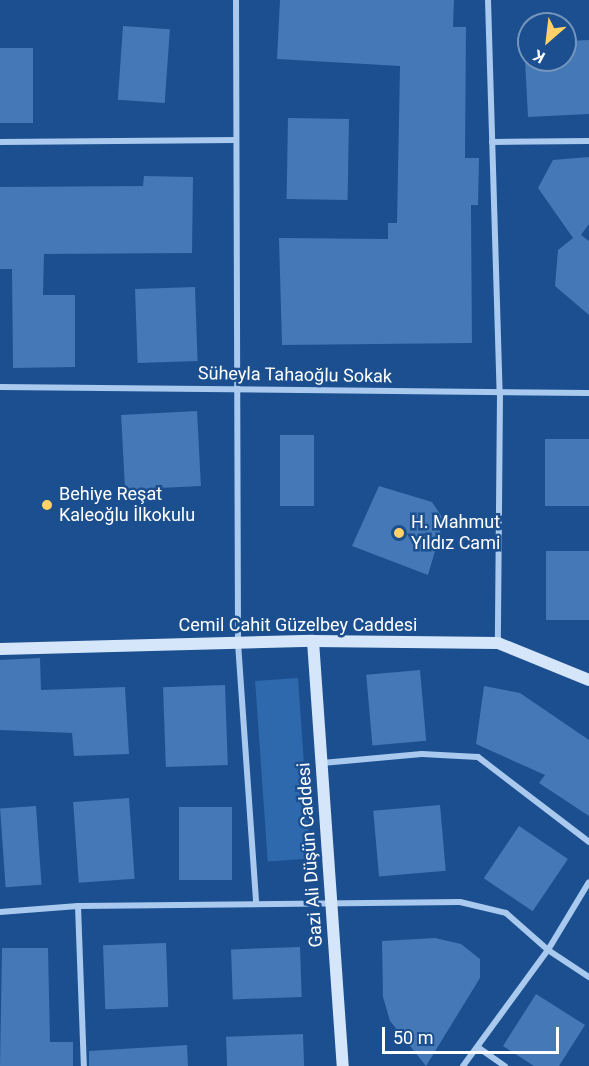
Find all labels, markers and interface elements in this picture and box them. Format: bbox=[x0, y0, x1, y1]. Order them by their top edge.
north arrow bbox=[517, 12, 577, 72]
text: K bbox=[530, 46, 548, 67]
street label: Süheyla Tahaoğlu Sokak bbox=[198, 363, 392, 387]
place label: Behiye Reşat Kaleoğlu İlkokulu bbox=[59, 484, 195, 526]
marker: Behiye Reşat Kaleoğlu İlkokulu bbox=[40, 498, 54, 512]
place label: H. Mahmut Yıldız Cami bbox=[411, 512, 500, 554]
marker: H. Mahmut Yıldız Cami bbox=[392, 526, 406, 540]
street label: Cemil Cahit Güzelbey Caddesi bbox=[179, 614, 417, 636]
street label: Gazi Ali Düşün Caddesi bbox=[293, 762, 327, 948]
scale bar bbox=[385, 1015, 562, 1053]
text: 50 m bbox=[393, 1027, 433, 1048]

